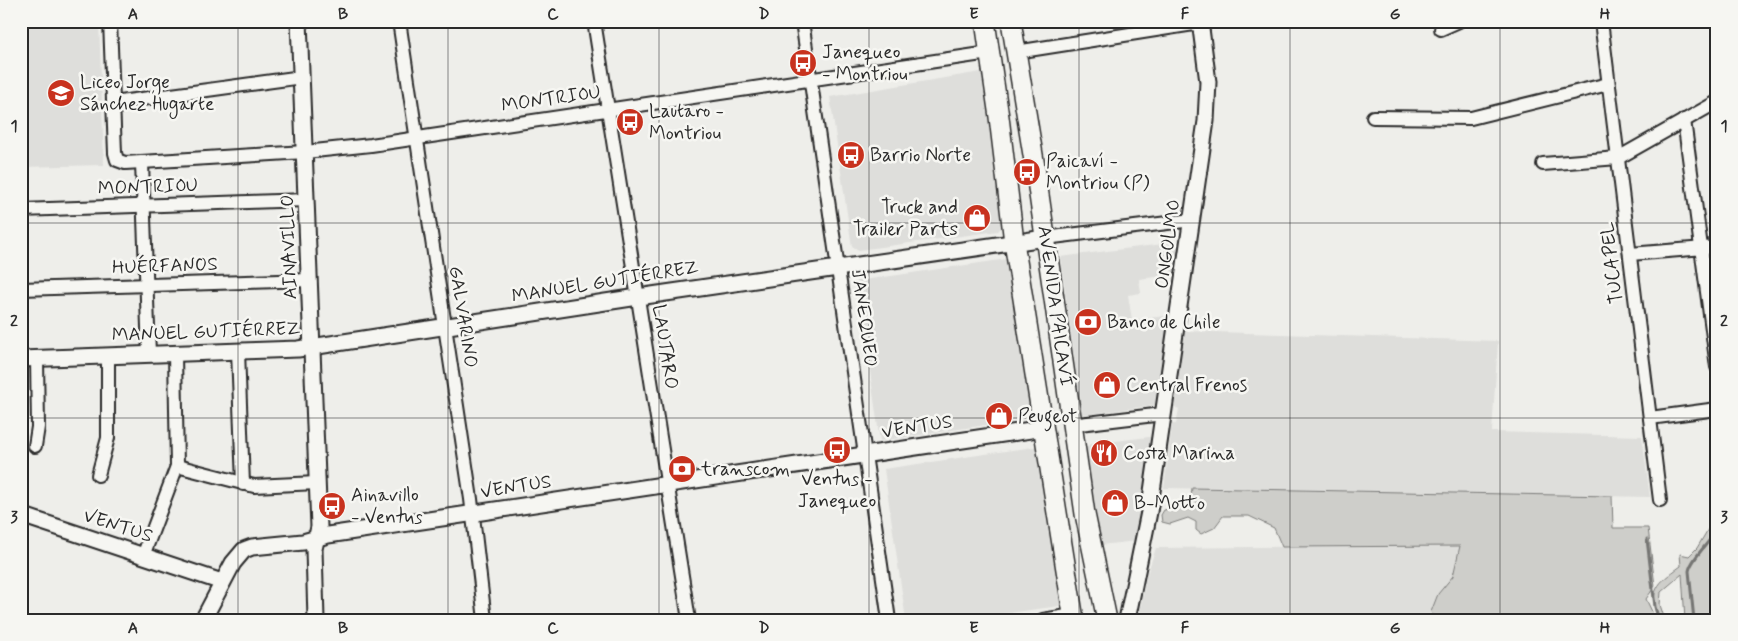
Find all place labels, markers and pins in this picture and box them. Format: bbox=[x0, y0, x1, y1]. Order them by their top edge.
place label: Janequeo - Montriou bbox=[822, 40, 908, 87]
bus stop icon: Janequeo - Montriou bbox=[788, 48, 818, 78]
place label: Liceo Jorge Sánchez Hugarte bbox=[80, 70, 214, 119]
school or university icon: Liceo Jorge Sánchez Hugarte bbox=[46, 78, 76, 108]
place label: Lautaro - Montriou bbox=[649, 99, 724, 146]
bus stop icon: Lautaro - Montriou bbox=[615, 107, 645, 137]
bus stop icon: Barrio Norte bbox=[836, 140, 866, 170]
place label: Barrio Norte bbox=[870, 143, 971, 168]
place label: Paicaví - Montriou (P) bbox=[1046, 149, 1150, 196]
bus stop icon: Paicaví - Montriou (P) bbox=[1012, 157, 1042, 187]
place label: Truck and Trailer Parts bbox=[853, 195, 958, 242]
shop icon: Truck and Trailer Parts bbox=[962, 203, 992, 233]
bank icon: Banco de Chile bbox=[1073, 307, 1103, 337]
place label: Banco de Chile bbox=[1107, 310, 1221, 335]
shop icon: Central Frenos bbox=[1092, 370, 1122, 400]
place label: Central Frenos bbox=[1126, 373, 1247, 398]
shop icon: Peugeot bbox=[984, 401, 1014, 431]
place label: Peugeot bbox=[1018, 404, 1077, 432]
bus stop icon: Ventus - Janequeo bbox=[822, 435, 852, 465]
restaurant icon: Costa Marina bbox=[1089, 438, 1119, 468]
place label: Costa Marina bbox=[1123, 441, 1235, 466]
bank icon: transcom bbox=[667, 454, 697, 484]
place label: transcom bbox=[700, 457, 790, 482]
place label: Ventus - Janequeo bbox=[798, 467, 876, 514]
place label: Ainavillo - Ventus bbox=[351, 483, 423, 530]
shop icon: B-Motto bbox=[1100, 488, 1130, 518]
bus stop icon: Ainavillo - Ventus bbox=[317, 491, 347, 521]
place label: B-Motto bbox=[1134, 491, 1205, 516]

